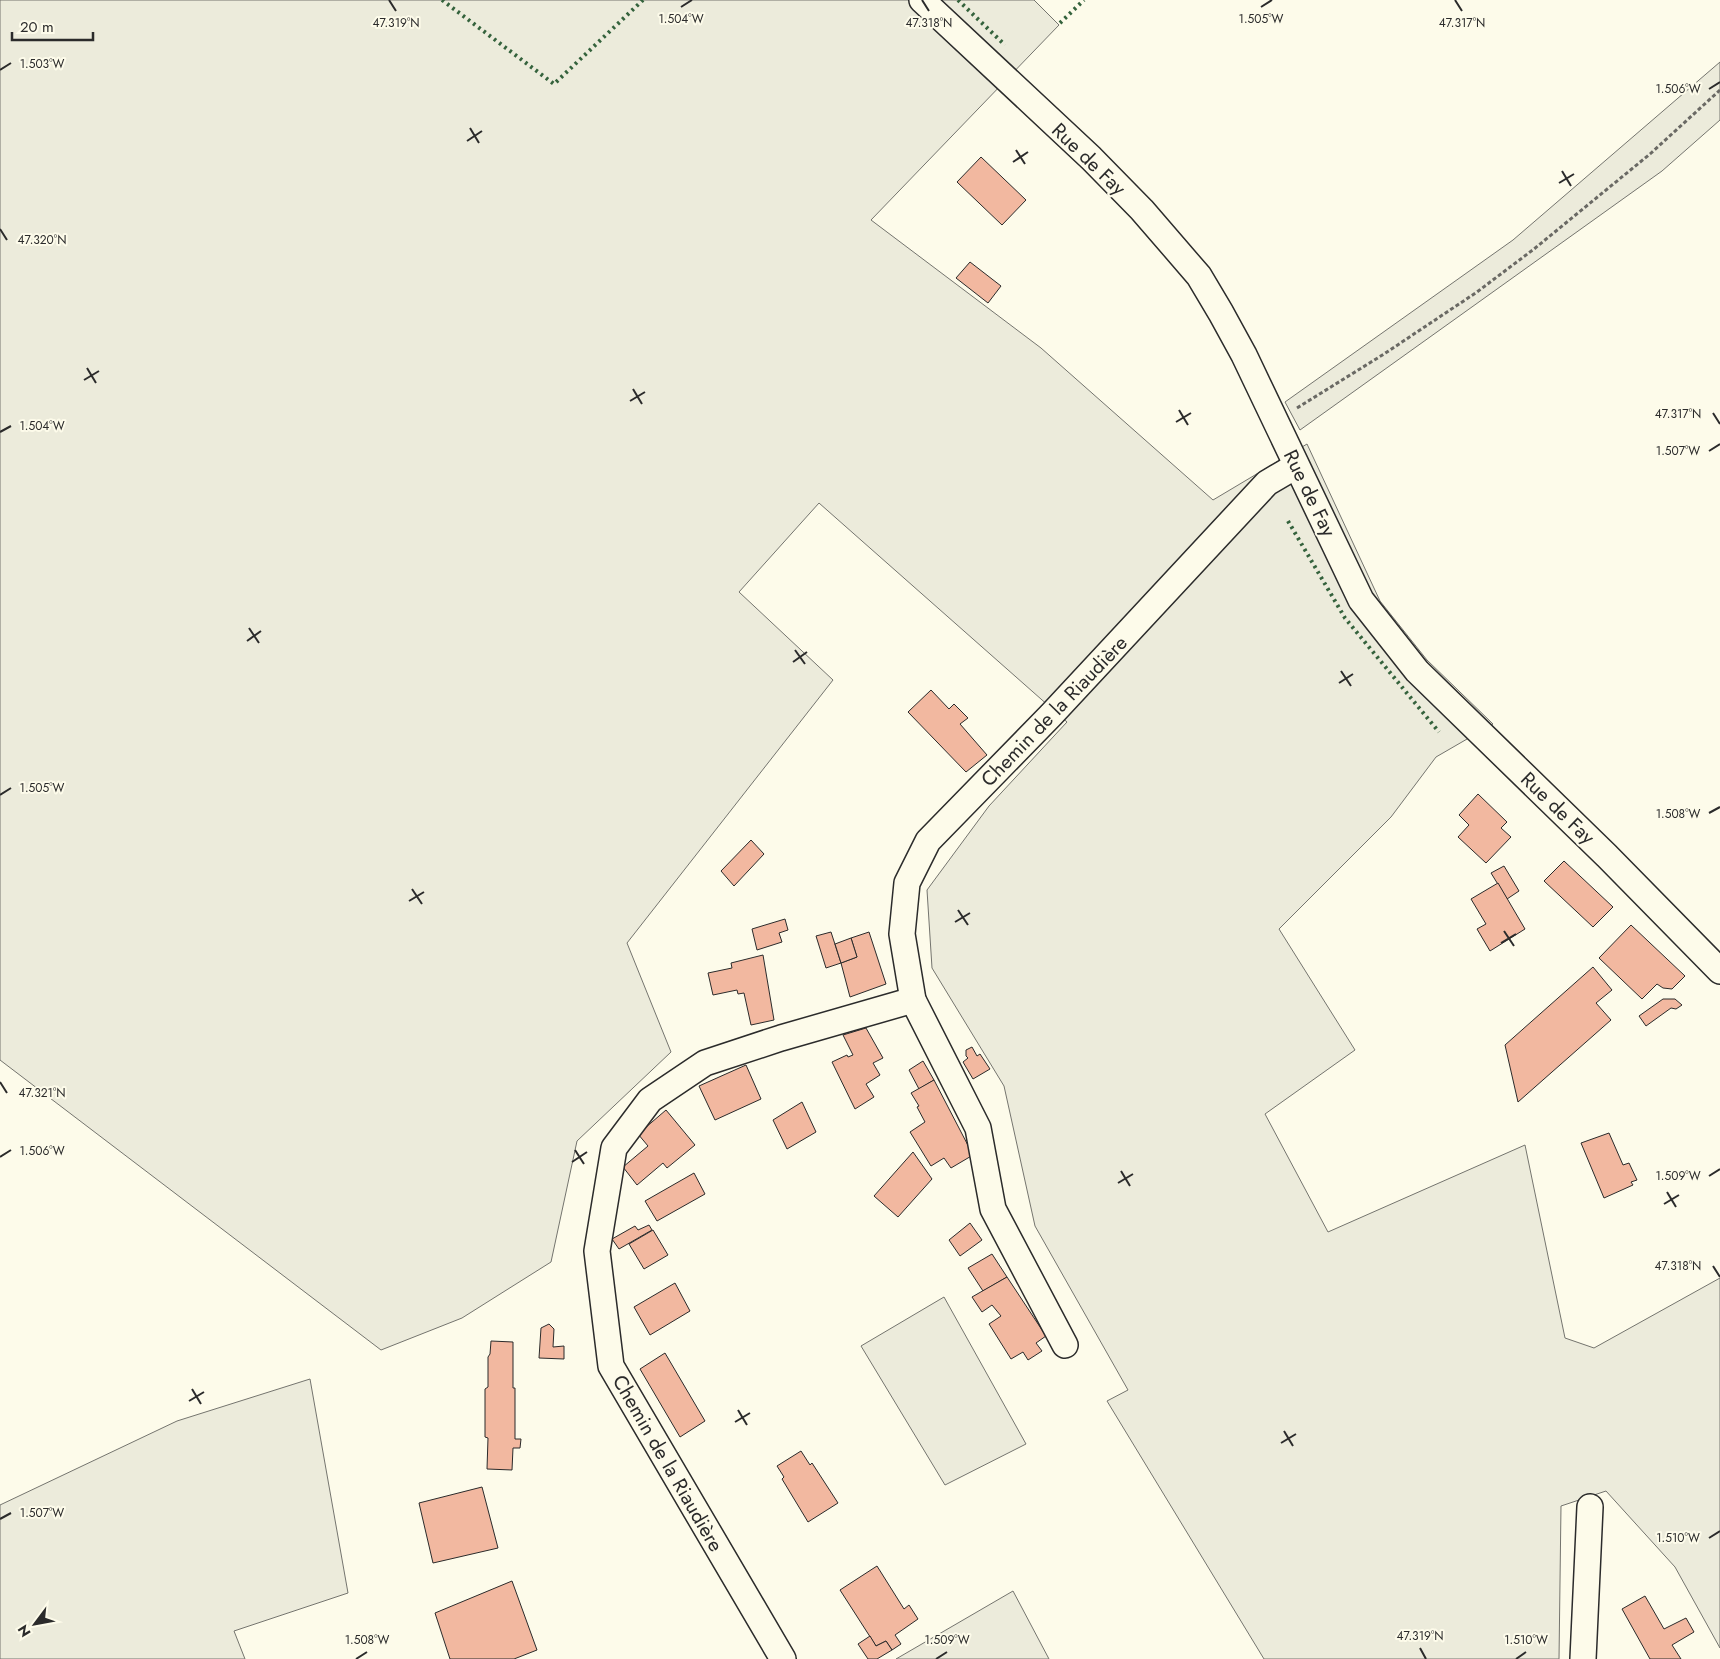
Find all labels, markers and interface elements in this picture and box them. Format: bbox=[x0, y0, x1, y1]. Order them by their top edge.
scale bar bbox=[12, 10, 94, 42]
text: 1.504°W bbox=[658, 10, 704, 28]
text: 1.505°W bbox=[1239, 10, 1284, 28]
text: 47.319°N bbox=[372, 14, 420, 32]
text: 47.318°N bbox=[906, 14, 952, 32]
text: 47.317°N bbox=[1439, 14, 1485, 32]
text: 20 m bbox=[20, 16, 54, 38]
text: 1.503°W bbox=[20, 55, 64, 73]
text: 1.506°W bbox=[1655, 80, 1701, 98]
street label: Rue de Fay bbox=[1045, 116, 1132, 202]
text: 47.320°N bbox=[18, 231, 66, 249]
text: 47.317°N bbox=[1655, 405, 1701, 423]
text: 1.504°W bbox=[19, 417, 65, 435]
text: 1.507°W bbox=[1656, 442, 1700, 460]
street label: Rue de Fay bbox=[1276, 445, 1343, 542]
street label: Chemin de la Riaudière bbox=[974, 629, 1134, 793]
street label: Rue de Fay bbox=[1514, 765, 1601, 851]
text: 1.505°W bbox=[20, 779, 65, 797]
text: 1.508°W bbox=[1656, 805, 1700, 823]
text: 47.321°N bbox=[18, 1084, 66, 1102]
text: 1.506°W bbox=[19, 1142, 65, 1160]
text: 1.509°W bbox=[1655, 1167, 1701, 1185]
text: 47.318°N bbox=[1655, 1257, 1701, 1275]
street label: Chemin de la Riaudière bbox=[605, 1369, 730, 1557]
text: 1.507°W bbox=[20, 1504, 64, 1522]
text: 1.510°W bbox=[1656, 1529, 1700, 1547]
north arrow bbox=[10, 1599, 60, 1649]
text: N bbox=[13, 1621, 35, 1641]
text: 47.319°N bbox=[1396, 1627, 1444, 1645]
text: 1.508°W bbox=[345, 1631, 389, 1649]
text: 1.509°W bbox=[924, 1631, 970, 1649]
text: 1.510°W bbox=[1504, 1631, 1548, 1649]

